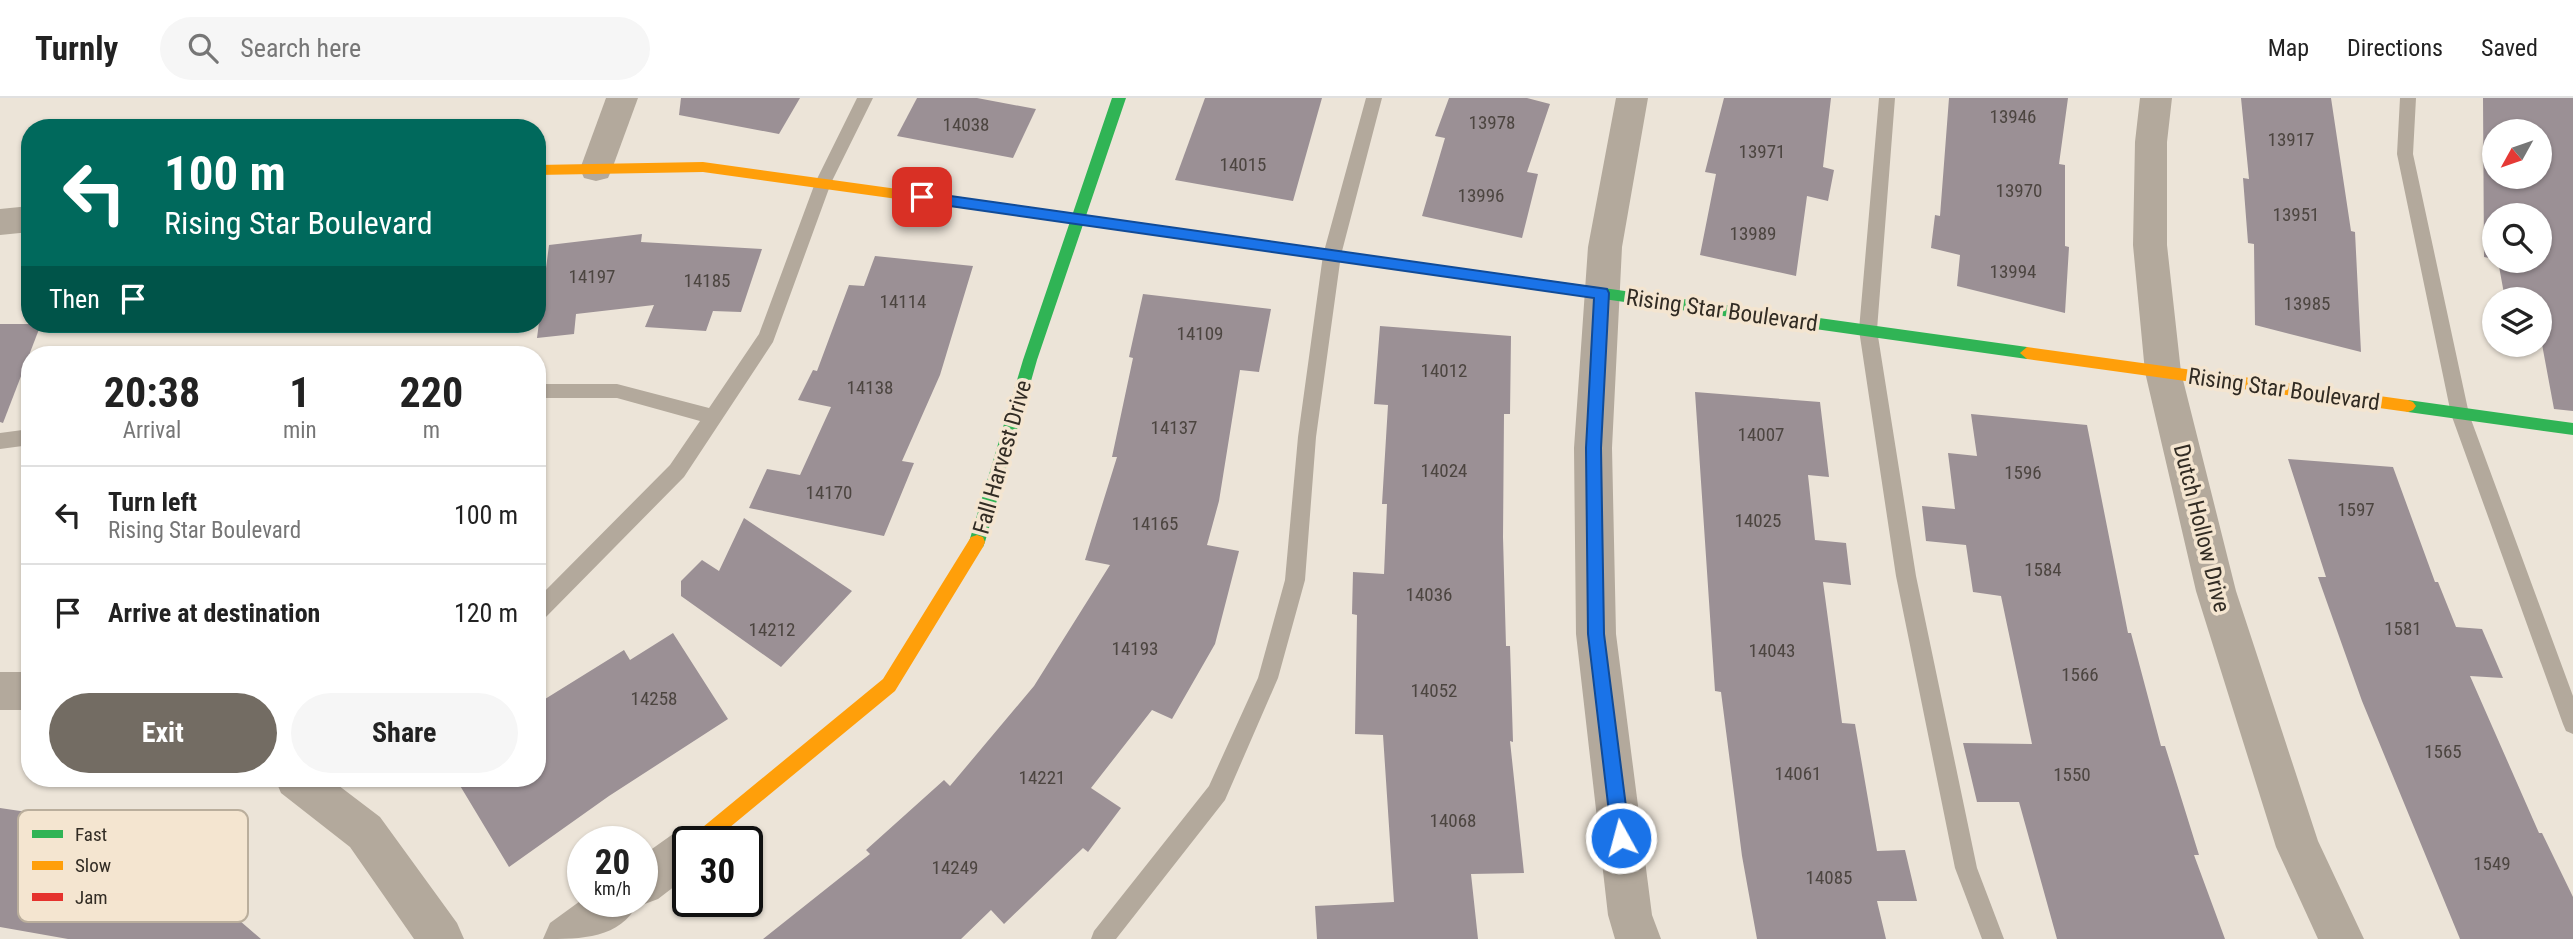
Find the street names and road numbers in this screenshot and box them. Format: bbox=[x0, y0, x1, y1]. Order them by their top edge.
street label: Rising Star Boulevard bbox=[1624, 284, 1819, 337]
street label: Rising Star Boulevard bbox=[2186, 363, 2381, 416]
street label: Fall Harvest Drive bbox=[968, 377, 1037, 537]
street label: Dutch Hollow Drive bbox=[2168, 441, 2235, 615]

